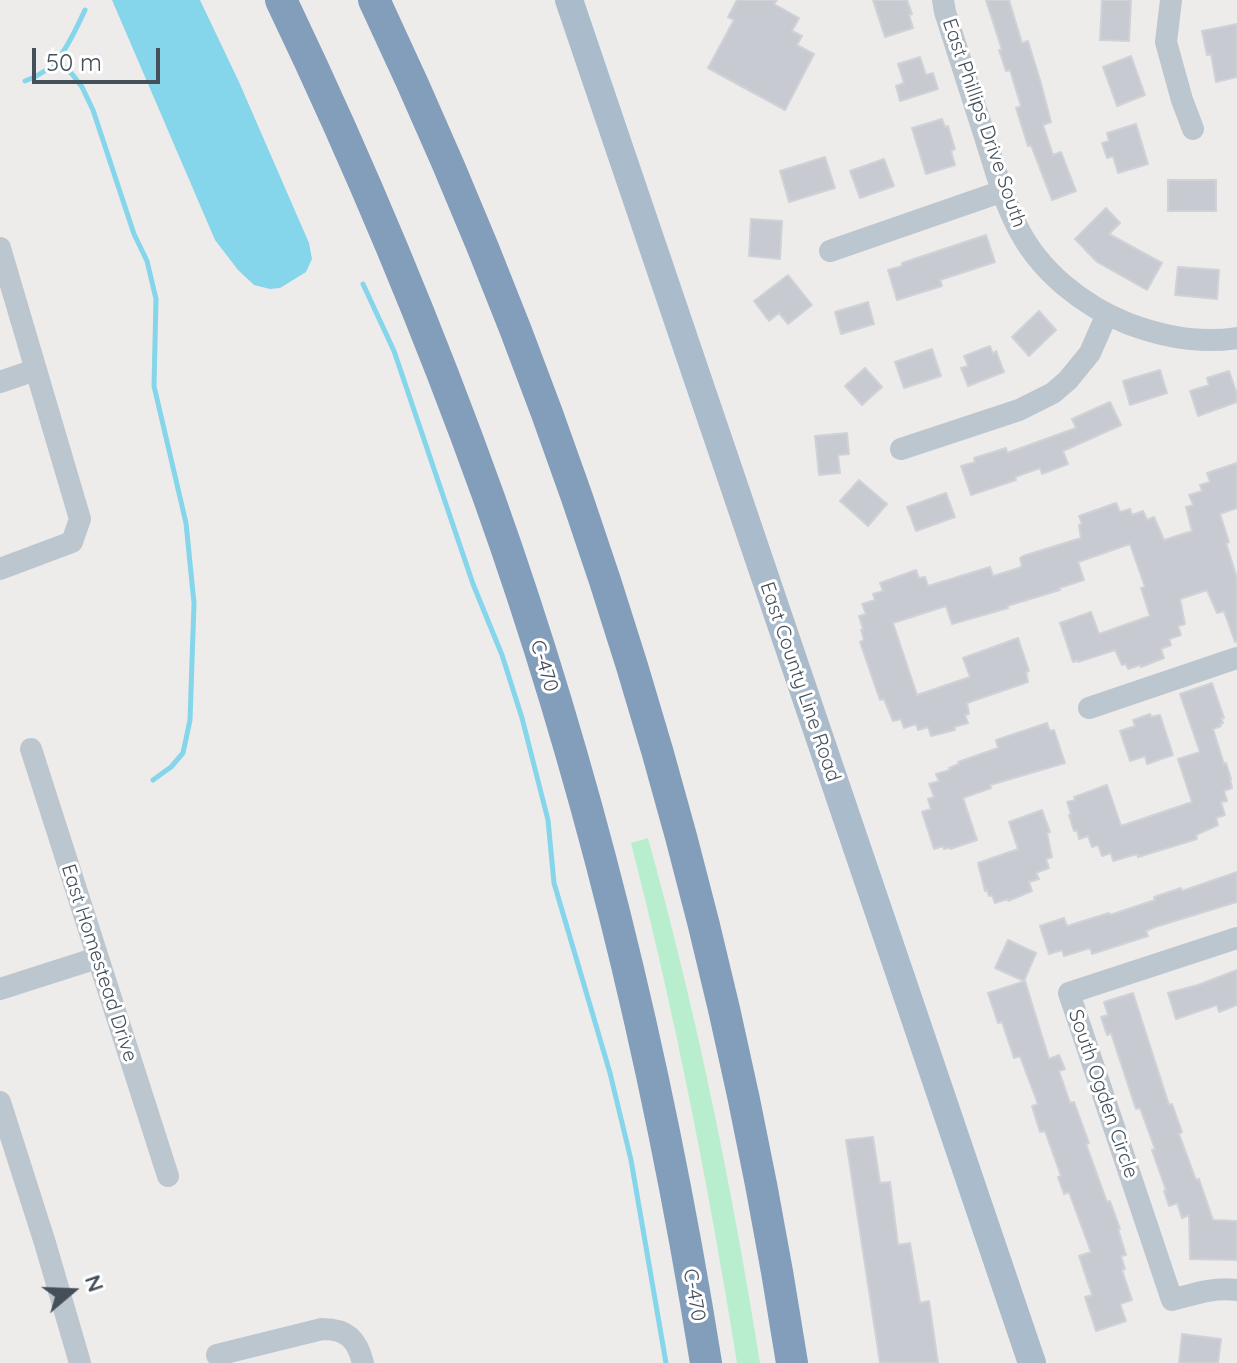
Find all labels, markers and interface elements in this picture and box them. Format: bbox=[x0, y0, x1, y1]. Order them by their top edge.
street label: East Phillips Drive South bbox=[937, 15, 1031, 231]
scale bar bbox=[36, 32, 164, 82]
text: 50 m bbox=[46, 47, 102, 77]
street label: East County Line Road bbox=[755, 579, 845, 785]
street label: C-470 bbox=[525, 637, 563, 695]
street label: East Homestead Drive bbox=[56, 861, 142, 1065]
street label: South Ogden Circle bbox=[1063, 1007, 1143, 1181]
north arrow bbox=[32, 1251, 112, 1331]
street label: C-470 bbox=[678, 1267, 710, 1323]
text: N bbox=[79, 1271, 111, 1295]

